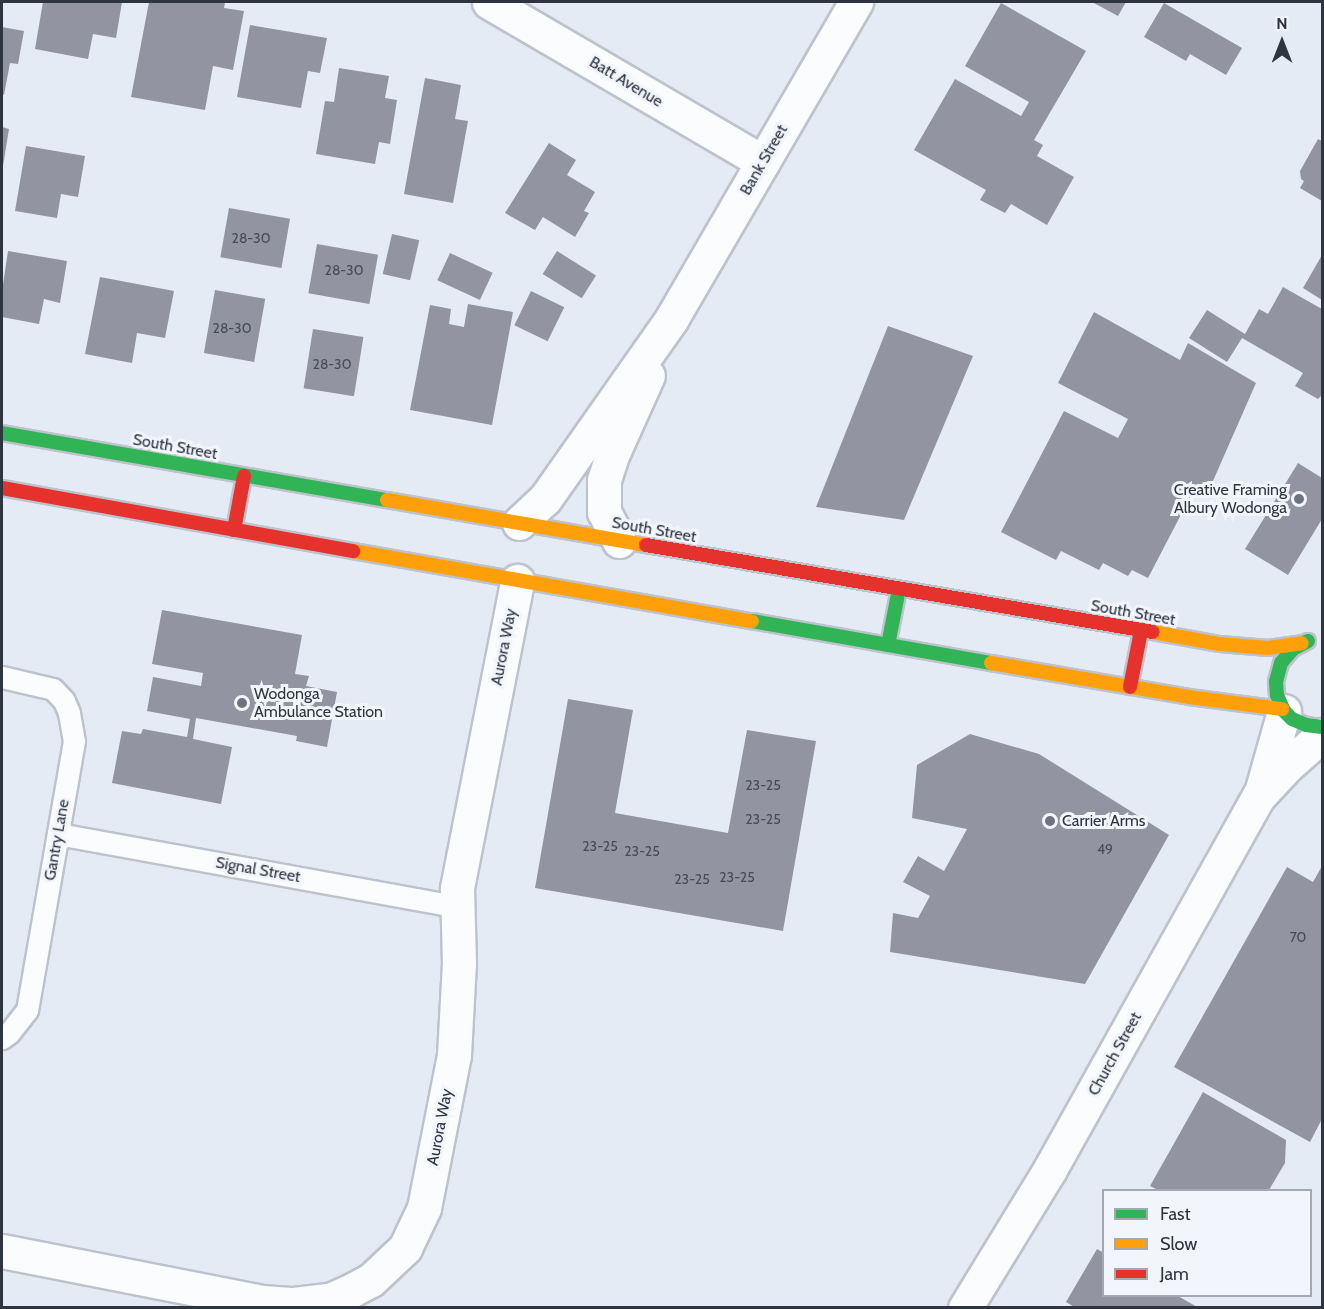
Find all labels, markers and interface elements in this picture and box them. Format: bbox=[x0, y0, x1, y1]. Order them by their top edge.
north arrow bbox=[1252, 12, 1312, 72]
text: N bbox=[1276, 14, 1288, 33]
street label: Batt Avenue bbox=[586, 53, 666, 111]
street label: Bank Street bbox=[736, 121, 792, 199]
house number: 28-30 bbox=[232, 230, 270, 246]
house number: 28-30 bbox=[325, 262, 363, 278]
house number: 28-30 bbox=[213, 320, 251, 336]
house number: 28-30 bbox=[313, 356, 351, 372]
street label: South Street bbox=[131, 430, 219, 464]
place label: Creative Framing Albury Wodonga bbox=[1174, 480, 1287, 518]
marker: Creative Framing Albury Wodonga bbox=[1292, 492, 1306, 506]
street label: South Street bbox=[610, 513, 698, 547]
street label: South Street bbox=[1089, 596, 1177, 630]
street label: Aurora Way bbox=[487, 607, 521, 687]
place label: Wodonga Ambulance Station bbox=[254, 684, 383, 722]
marker: Wodonga Ambulance Station bbox=[235, 696, 249, 710]
house number: 23-25 bbox=[745, 777, 781, 793]
street label: Gantry Lane bbox=[40, 798, 74, 882]
house number: 23-25 bbox=[745, 811, 781, 827]
place label: Carrier Arms bbox=[1062, 811, 1145, 831]
marker: Carrier Arms bbox=[1043, 814, 1057, 828]
house number: 23-25 bbox=[582, 838, 618, 854]
house number: 49 bbox=[1097, 841, 1113, 857]
house number: 23-25 bbox=[624, 843, 660, 859]
street label: Signal Street bbox=[214, 853, 302, 887]
house number: 23-25 bbox=[719, 869, 755, 885]
house number: 23-25 bbox=[674, 871, 710, 887]
house number: 70 bbox=[1290, 929, 1306, 945]
street label: Church Street bbox=[1084, 1009, 1146, 1099]
street label: Aurora Way bbox=[423, 1087, 457, 1167]
legend bbox=[1102, 1189, 1312, 1297]
text: Fast bbox=[1160, 1203, 1191, 1225]
text: Slow bbox=[1160, 1233, 1197, 1255]
text: Jam bbox=[1160, 1263, 1189, 1285]

